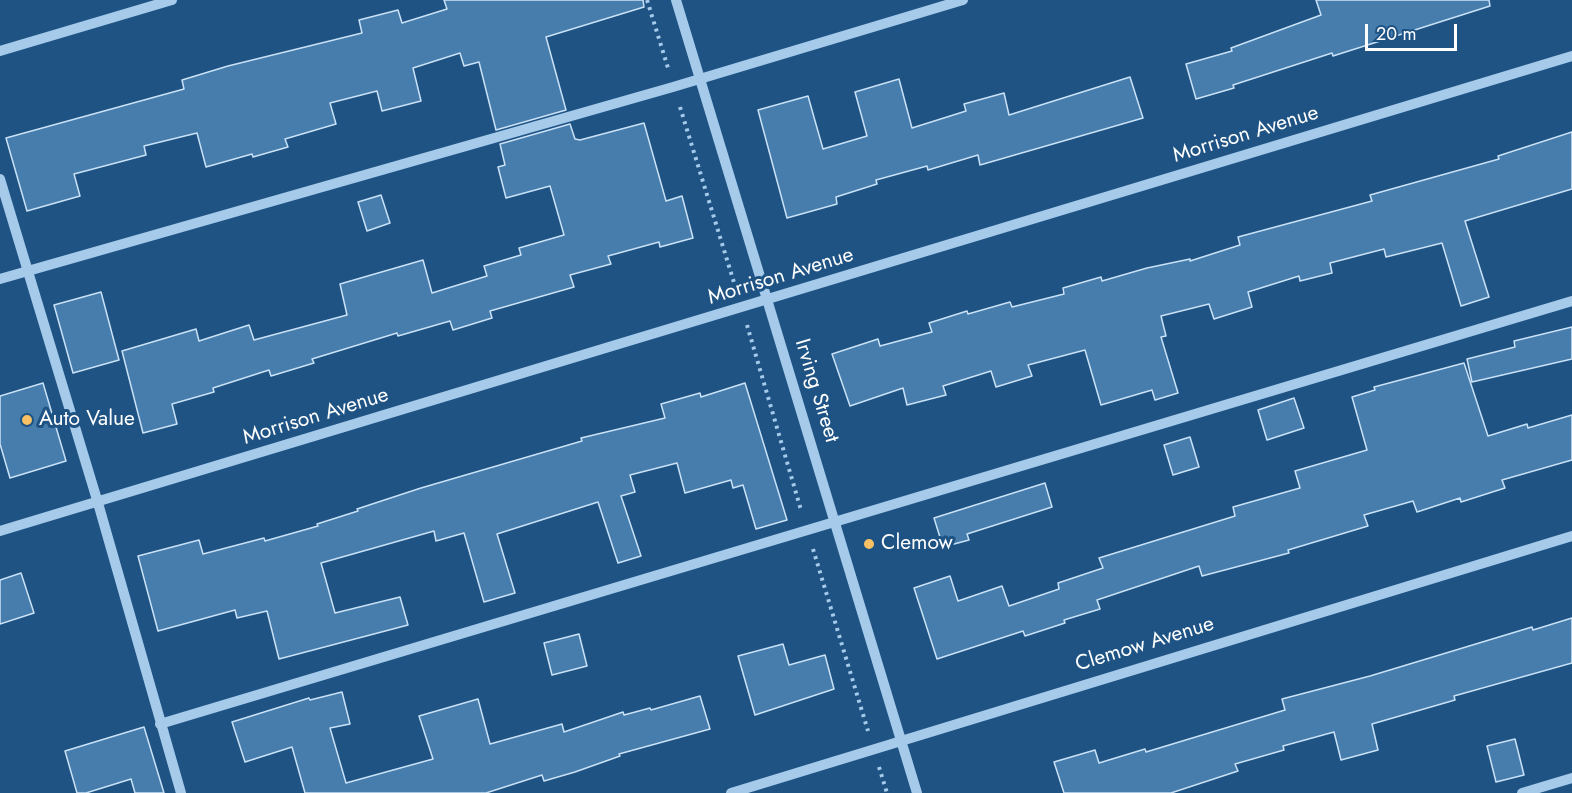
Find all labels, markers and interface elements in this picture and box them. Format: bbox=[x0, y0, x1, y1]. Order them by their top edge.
scale bar bbox=[1368, 12, 1460, 50]
text: 20 m bbox=[1376, 21, 1416, 47]
street label: Morrison Avenue bbox=[1170, 101, 1322, 169]
street label: Morrison Avenue bbox=[705, 243, 857, 311]
street label: Irving Street bbox=[788, 336, 844, 446]
street label: Morrison Avenue bbox=[240, 383, 392, 451]
place label: Auto Value bbox=[39, 407, 135, 433]
marker: Auto Value bbox=[20, 413, 34, 427]
place label: Clemow bbox=[881, 531, 953, 557]
marker: Clemow bbox=[862, 537, 876, 551]
street label: Clemow Avenue bbox=[1073, 612, 1217, 678]

